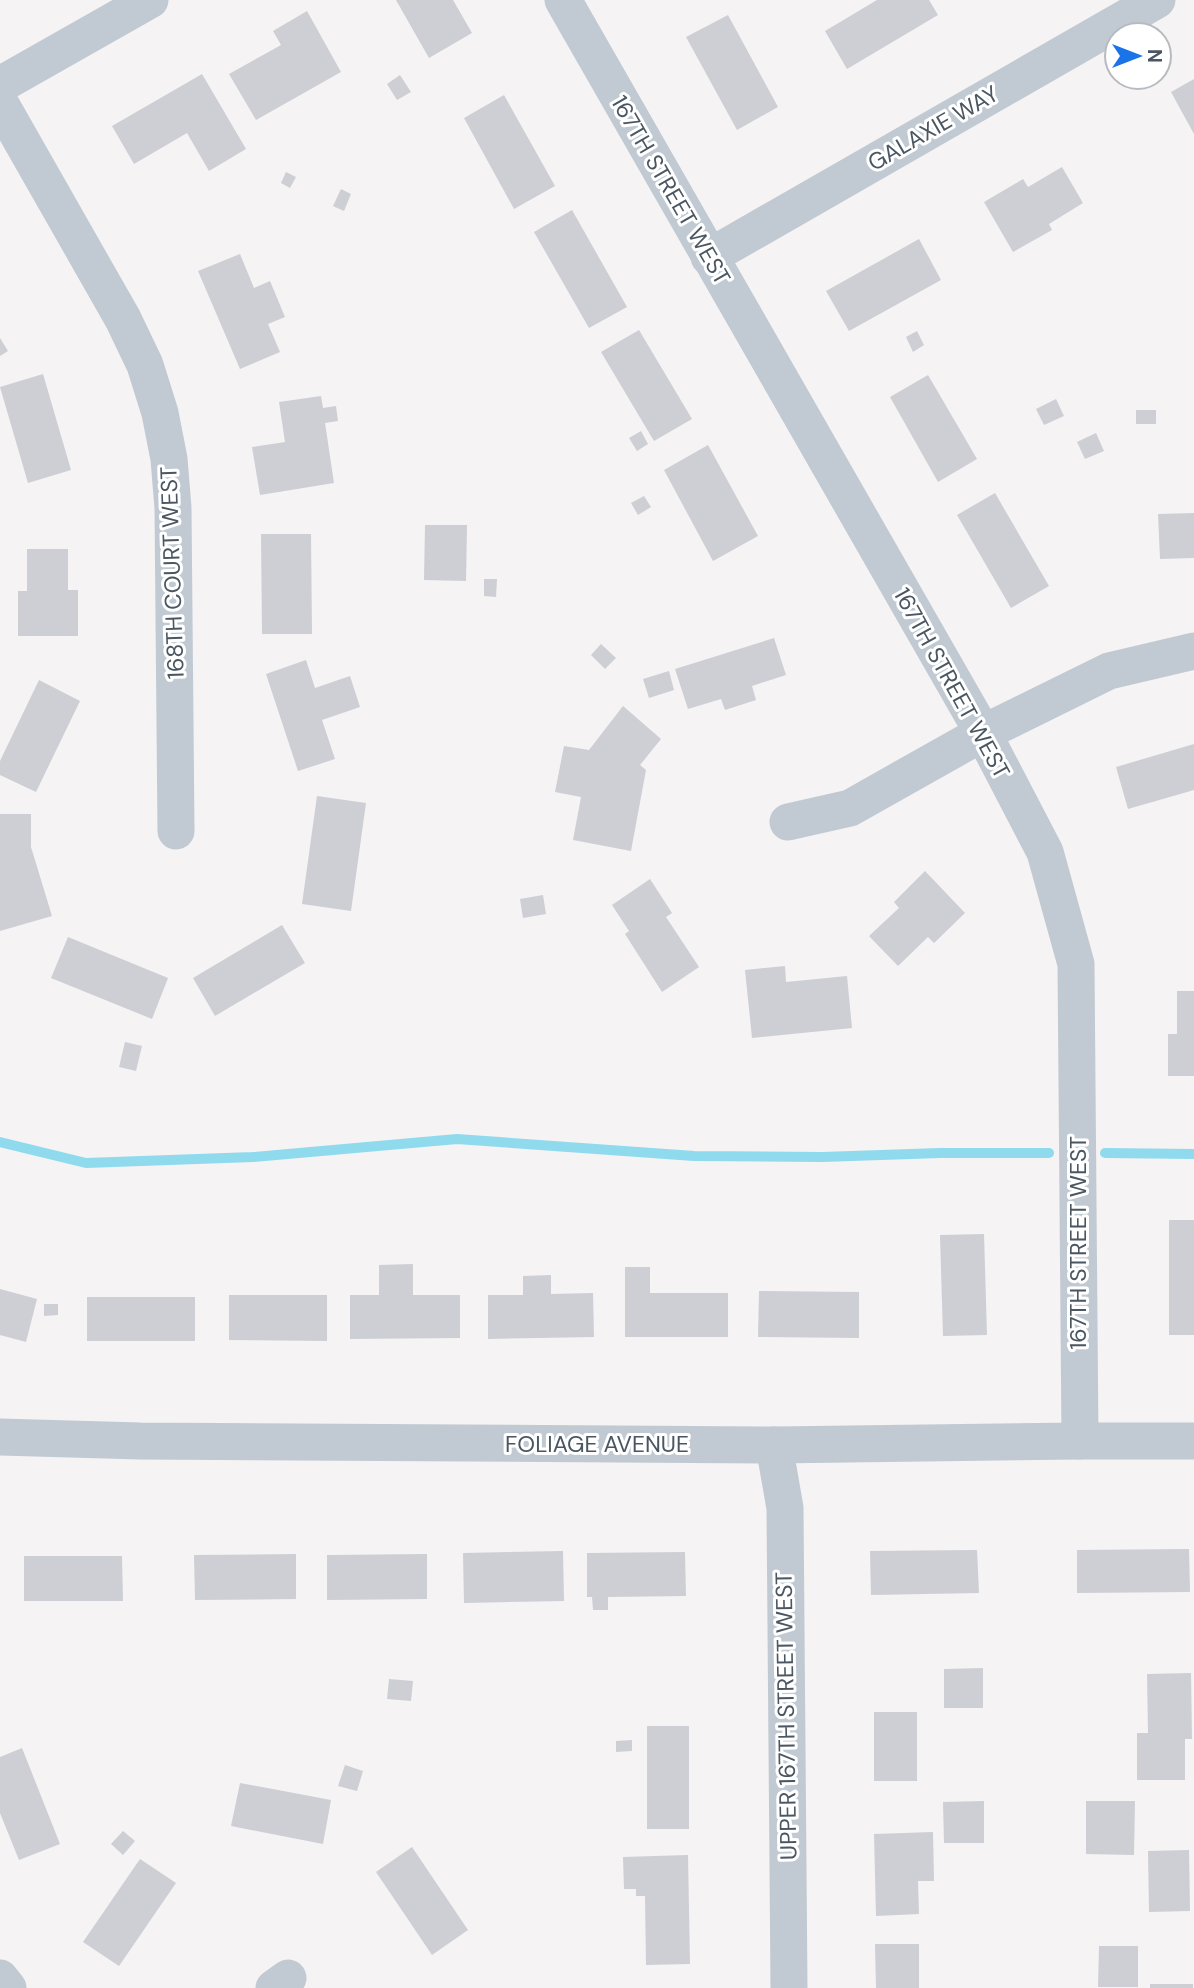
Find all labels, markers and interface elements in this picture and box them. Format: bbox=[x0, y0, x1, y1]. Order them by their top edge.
north arrow bbox=[1103, 21, 1173, 91]
text: N bbox=[1142, 49, 1167, 63]
street label: GALAXIE WAY bbox=[862, 78, 1004, 178]
street label: 167TH STREET WEST bbox=[605, 90, 737, 290]
street label: 168TH COURT WEST bbox=[153, 466, 191, 680]
street label: 167TH STREET WEST bbox=[887, 582, 1017, 784]
street label: 167TH STREET WEST bbox=[1063, 1136, 1093, 1350]
street label: FOLIAGE AVENUE bbox=[505, 1429, 689, 1459]
street label: UPPER 167TH STREET WEST bbox=[768, 1572, 804, 1860]

